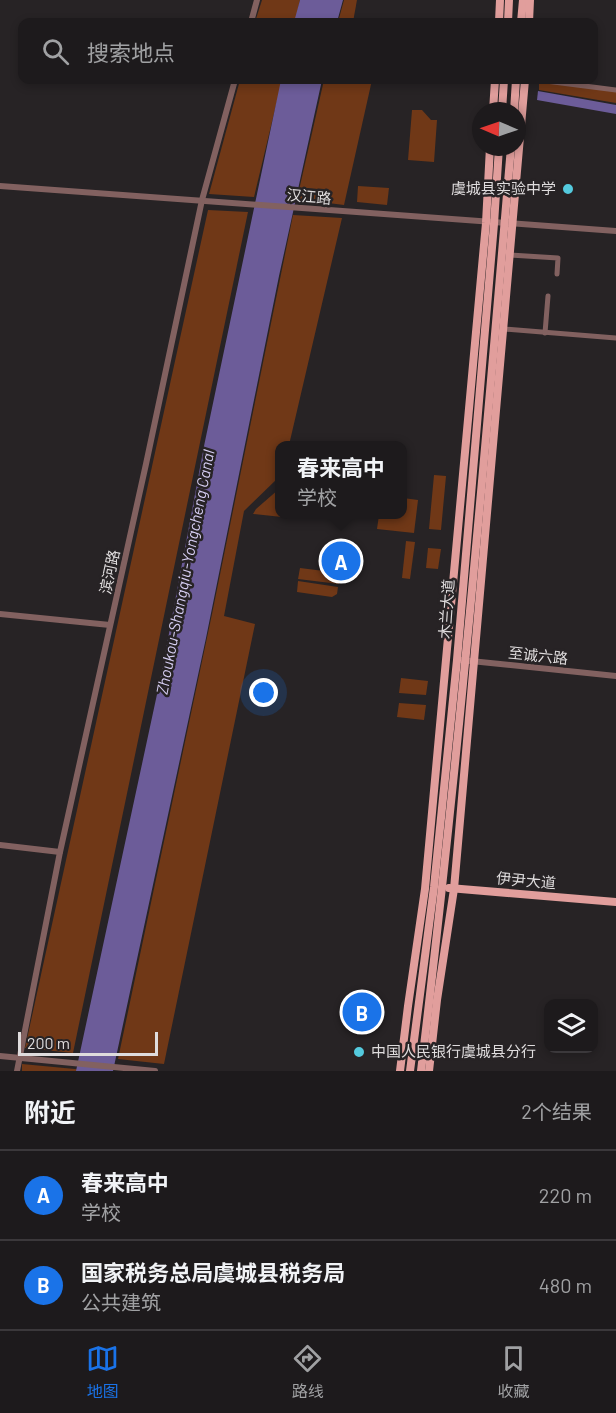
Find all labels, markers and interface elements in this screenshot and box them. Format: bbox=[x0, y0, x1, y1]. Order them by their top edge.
search box bbox=[18, 18, 598, 84]
icon: search bbox=[39, 35, 72, 68]
text: 搜索地点 bbox=[87, 39, 175, 65]
north arrow bbox=[472, 102, 526, 156]
place label: 虞城县实验中学 bbox=[451, 179, 556, 197]
marker: 虞城县实验中学 bbox=[561, 182, 575, 196]
street label: 汉江路 bbox=[286, 185, 332, 207]
popup bbox=[275, 441, 407, 519]
water label: Zhoukou-Shangqiu-Yongcheng Canal bbox=[151, 447, 218, 696]
text: 春来高中 bbox=[297, 454, 385, 480]
text: 学校 bbox=[297, 485, 337, 509]
pin: A bbox=[322, 538, 360, 584]
street label: 滨河路 bbox=[96, 548, 123, 596]
street label: 木兰大道 bbox=[435, 578, 457, 639]
street label: 至诚六路 bbox=[507, 643, 569, 667]
your location bbox=[249, 678, 278, 707]
street label: 伊尹大道 bbox=[495, 868, 557, 892]
pin: B bbox=[342, 990, 382, 1034]
map controls bbox=[544, 999, 598, 1053]
button: layers bbox=[544, 999, 598, 1053]
scale bar bbox=[18, 1029, 158, 1056]
text: 200 m bbox=[27, 1033, 70, 1052]
place label: 中国人民银行虞城县分行 bbox=[371, 1042, 536, 1060]
marker: 中国人民银行虞城县分行 bbox=[352, 1045, 366, 1059]
text: 附近 bbox=[24, 1096, 76, 1127]
text: 2个结果 bbox=[521, 1099, 592, 1123]
text: 春来高中 bbox=[81, 1169, 169, 1195]
text: A bbox=[37, 1183, 50, 1207]
text: 220 m bbox=[539, 1183, 592, 1207]
text: 学校 bbox=[81, 1200, 121, 1224]
text: 国家税务总局虞城县税务局 bbox=[81, 1259, 345, 1285]
text: B bbox=[37, 1273, 50, 1297]
text: 480 m bbox=[539, 1273, 592, 1297]
text: 公共建筑 bbox=[81, 1290, 161, 1314]
tab: 地图 bbox=[86, 1342, 119, 1402]
tab: 路线 bbox=[291, 1342, 324, 1402]
tab: 收藏 bbox=[497, 1342, 530, 1402]

